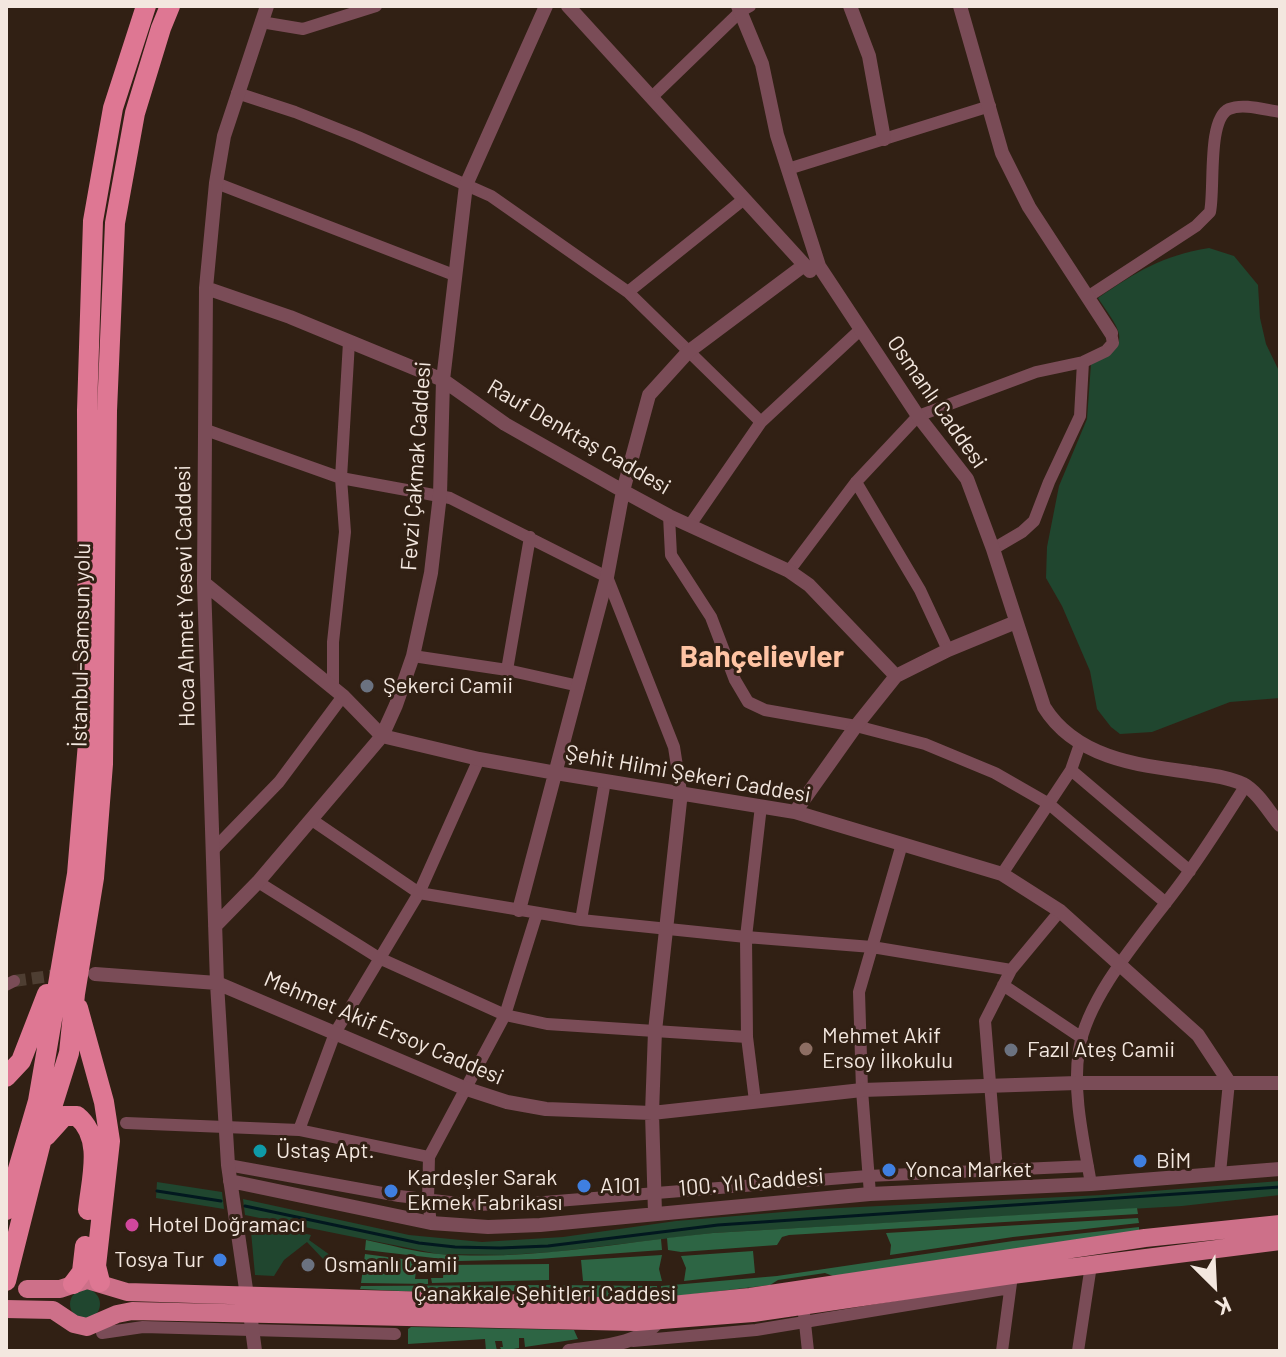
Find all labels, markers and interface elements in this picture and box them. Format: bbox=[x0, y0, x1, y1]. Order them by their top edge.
street label: Osmanlı Caddesi bbox=[881, 331, 993, 473]
street label: Fevzi Çakmak Caddesi bbox=[396, 360, 436, 572]
street label: Rauf Denktaş Caddesi bbox=[483, 374, 675, 500]
street label: Hoca Ahmet Yesevi Caddesi bbox=[170, 465, 200, 727]
street label: İstanbul-Samsun yolu bbox=[66, 543, 96, 747]
district label: Bahçelievler bbox=[680, 639, 844, 675]
place label: Şekerci Camii bbox=[383, 673, 513, 699]
marker: Şekerci Camii bbox=[358, 677, 376, 695]
street label: Şehit Hilmi Şekeri Caddesi bbox=[563, 739, 813, 809]
street label: Mehmet Akif Ersoy Caddesi bbox=[260, 966, 508, 1090]
place label: Mehmet Akif Ersoy İlkokulu bbox=[822, 1023, 953, 1074]
place label: Fazıl Ateş Camii bbox=[1027, 1037, 1175, 1063]
marker: Mehmet Akif Ersoy İlkokulu bbox=[797, 1040, 815, 1058]
marker: Fazıl Ateş Camii bbox=[1002, 1041, 1020, 1059]
place label: Üstaş Apt. bbox=[276, 1138, 375, 1164]
marker: Üstaş Apt. bbox=[251, 1142, 269, 1160]
place label: BİM bbox=[1156, 1148, 1191, 1174]
marker: BİM bbox=[1131, 1152, 1149, 1170]
place label: Yonca Market bbox=[905, 1157, 1032, 1183]
marker: Yonca Market bbox=[880, 1161, 898, 1179]
street label: 100. Yıl Caddesi bbox=[677, 1162, 825, 1202]
place label: Kardeşler Sarak Ekmek Fabrikası bbox=[407, 1165, 562, 1216]
place label: A101 bbox=[600, 1173, 641, 1199]
marker: A101 bbox=[575, 1177, 593, 1195]
marker: Kardeşler Sarak Ekmek Fabrikası bbox=[382, 1182, 400, 1200]
place label: Hotel Doğramacı bbox=[148, 1212, 305, 1238]
marker: Hotel Doğramacı bbox=[123, 1216, 141, 1234]
north arrow bbox=[1174, 1245, 1254, 1325]
place label: Tosya Tur bbox=[114, 1247, 204, 1273]
marker: Tosya Tur bbox=[211, 1251, 229, 1269]
place label: Osmanlı Camii bbox=[324, 1252, 458, 1278]
marker: Osmanlı Camii bbox=[299, 1256, 317, 1274]
street label: Çanakkale Şehitleri Caddesi bbox=[414, 1281, 676, 1307]
text: K bbox=[1212, 1292, 1235, 1322]

